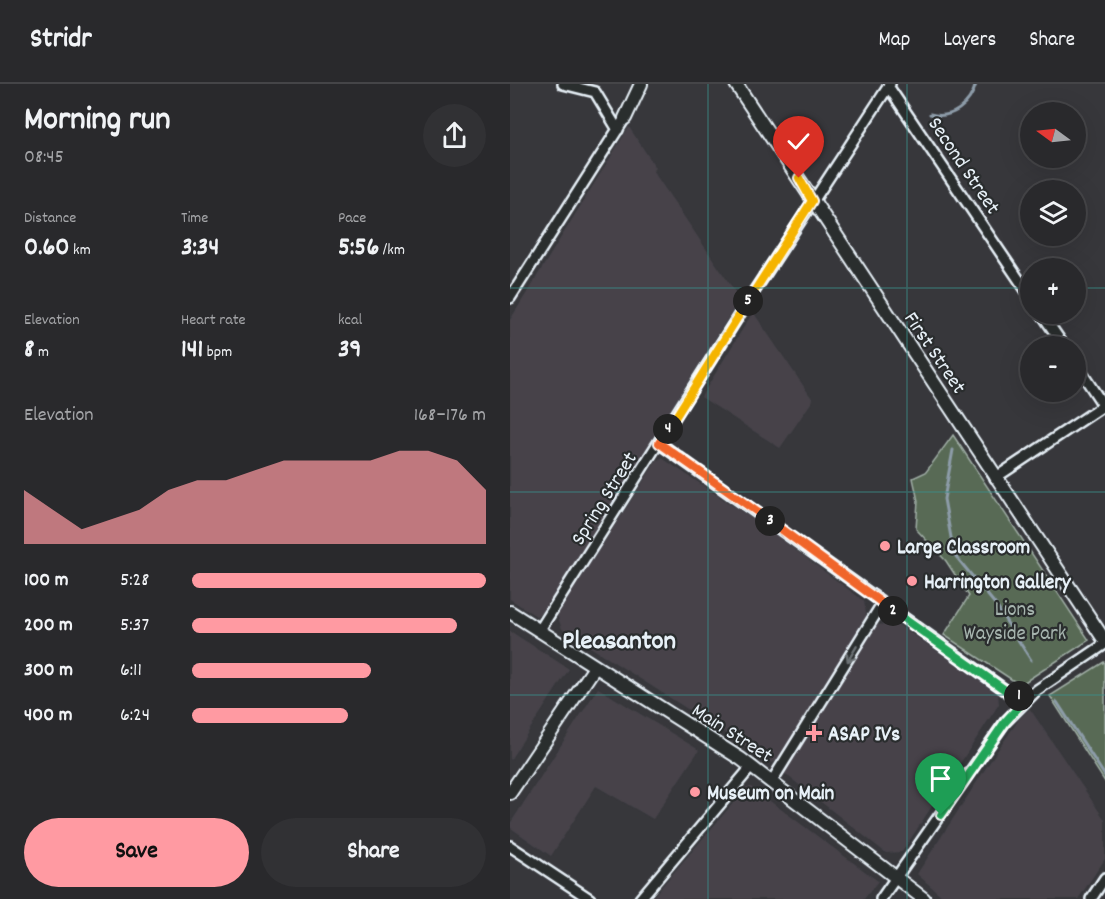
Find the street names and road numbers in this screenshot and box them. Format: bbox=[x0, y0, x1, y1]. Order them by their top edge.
street label: Second Street bbox=[919, 112, 1006, 222]
street label: First Street bbox=[895, 307, 972, 401]
street label: Spring Street bbox=[565, 447, 646, 552]
street label: Main Street bbox=[685, 697, 778, 772]

